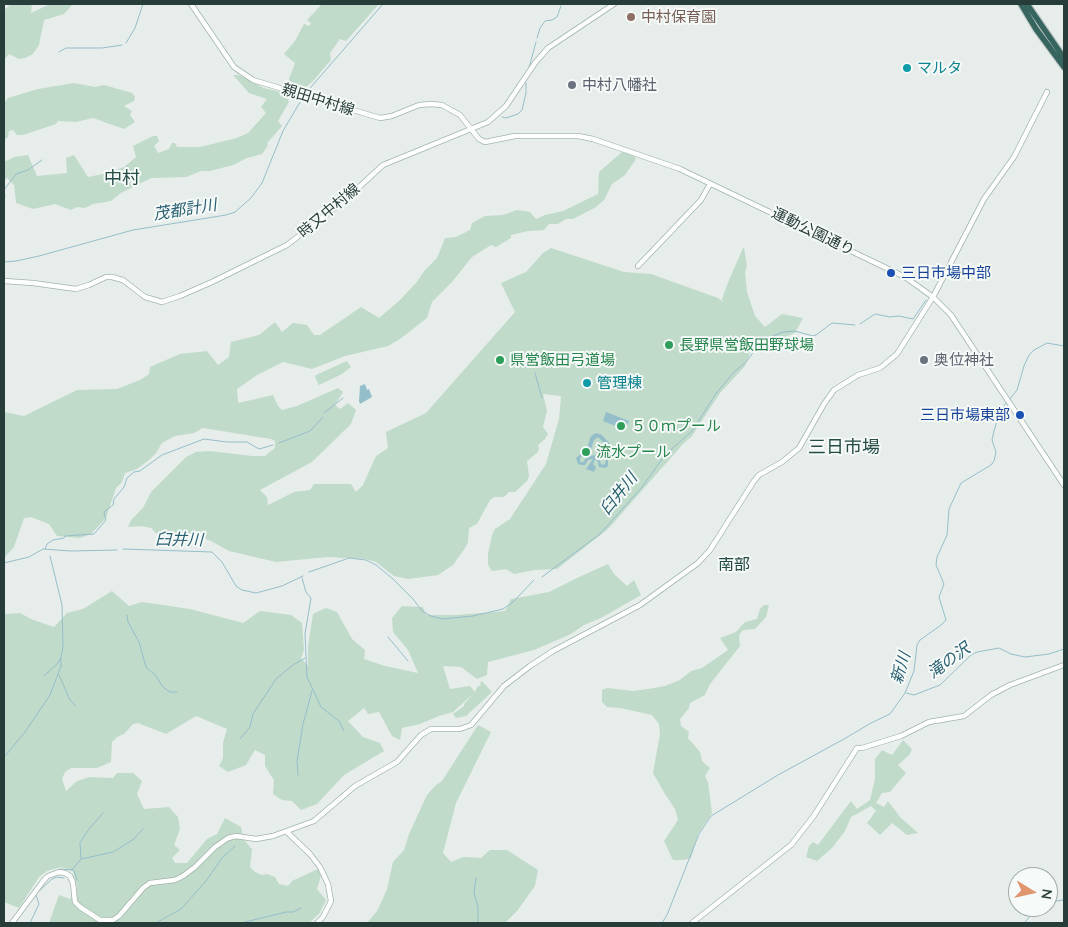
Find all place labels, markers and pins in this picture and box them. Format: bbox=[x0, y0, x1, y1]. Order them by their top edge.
place label: 中村保育園 bbox=[641, 8, 716, 26]
marker: 中村保育園 bbox=[625, 11, 637, 23]
place label: マルタ bbox=[917, 59, 962, 77]
marker: マルタ bbox=[901, 62, 913, 74]
place label: 中村八幡社 bbox=[582, 76, 657, 94]
marker: 中村八幡社 bbox=[566, 79, 578, 91]
place label: 三日市場中部 bbox=[901, 264, 991, 282]
marker: 三日市場中部 bbox=[885, 267, 897, 279]
place label: 長野県営飯田野球場 bbox=[679, 336, 814, 354]
marker: 長野県営飯田野球場 bbox=[663, 339, 675, 351]
place label: 県営飯田弓道場 bbox=[510, 351, 615, 369]
place label: 奥位神社 bbox=[934, 351, 994, 369]
marker: 県営飯田弓道場 bbox=[494, 354, 506, 366]
marker: 奥位神社 bbox=[918, 354, 930, 366]
place label: 管理棟 bbox=[597, 374, 642, 392]
marker: 管理棟 bbox=[581, 377, 593, 389]
place label: 三日市場東部 bbox=[920, 406, 1010, 424]
marker: 三日市場東部 bbox=[1014, 409, 1026, 421]
place label: ５０ｍプール bbox=[631, 417, 721, 435]
marker: ５０ｍプール bbox=[615, 420, 627, 432]
place label: 流水プール bbox=[596, 443, 671, 461]
marker: 流水プール bbox=[580, 446, 592, 458]

